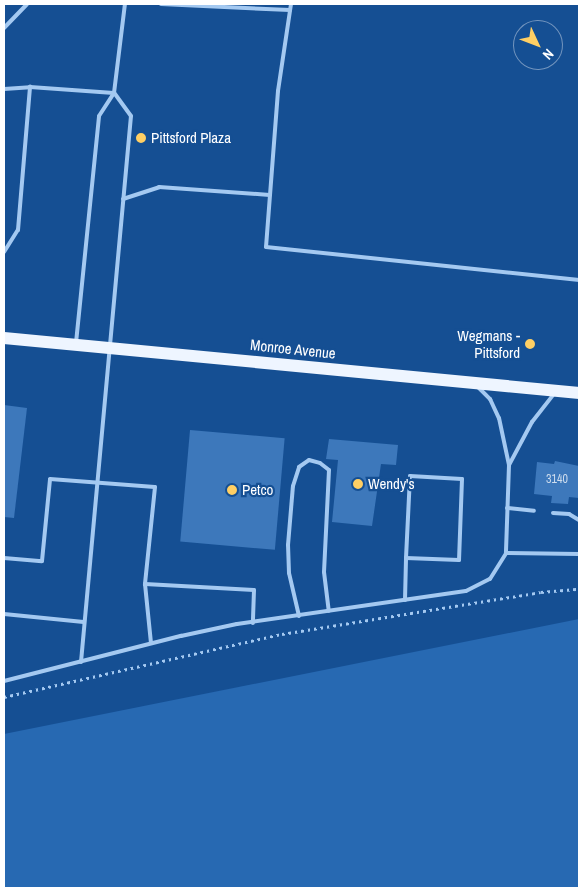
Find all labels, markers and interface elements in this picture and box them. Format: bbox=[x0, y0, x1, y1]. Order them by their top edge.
north arrow bbox=[513, 20, 563, 70]
text: N bbox=[539, 45, 558, 64]
place label: Pittsford Plaza bbox=[151, 129, 231, 147]
marker: Pittsford Plaza bbox=[135, 132, 147, 144]
place label: Wegmans - Pittsford bbox=[457, 326, 520, 361]
street label: Monroe Avenue bbox=[249, 336, 337, 362]
marker: Wegmans - Pittsford bbox=[524, 338, 536, 350]
house number: 3140 bbox=[546, 473, 568, 487]
place label: Wendy's bbox=[368, 475, 415, 493]
marker: Wendy's bbox=[352, 478, 364, 490]
place label: Petco bbox=[242, 481, 273, 499]
marker: Petco bbox=[226, 484, 238, 496]

